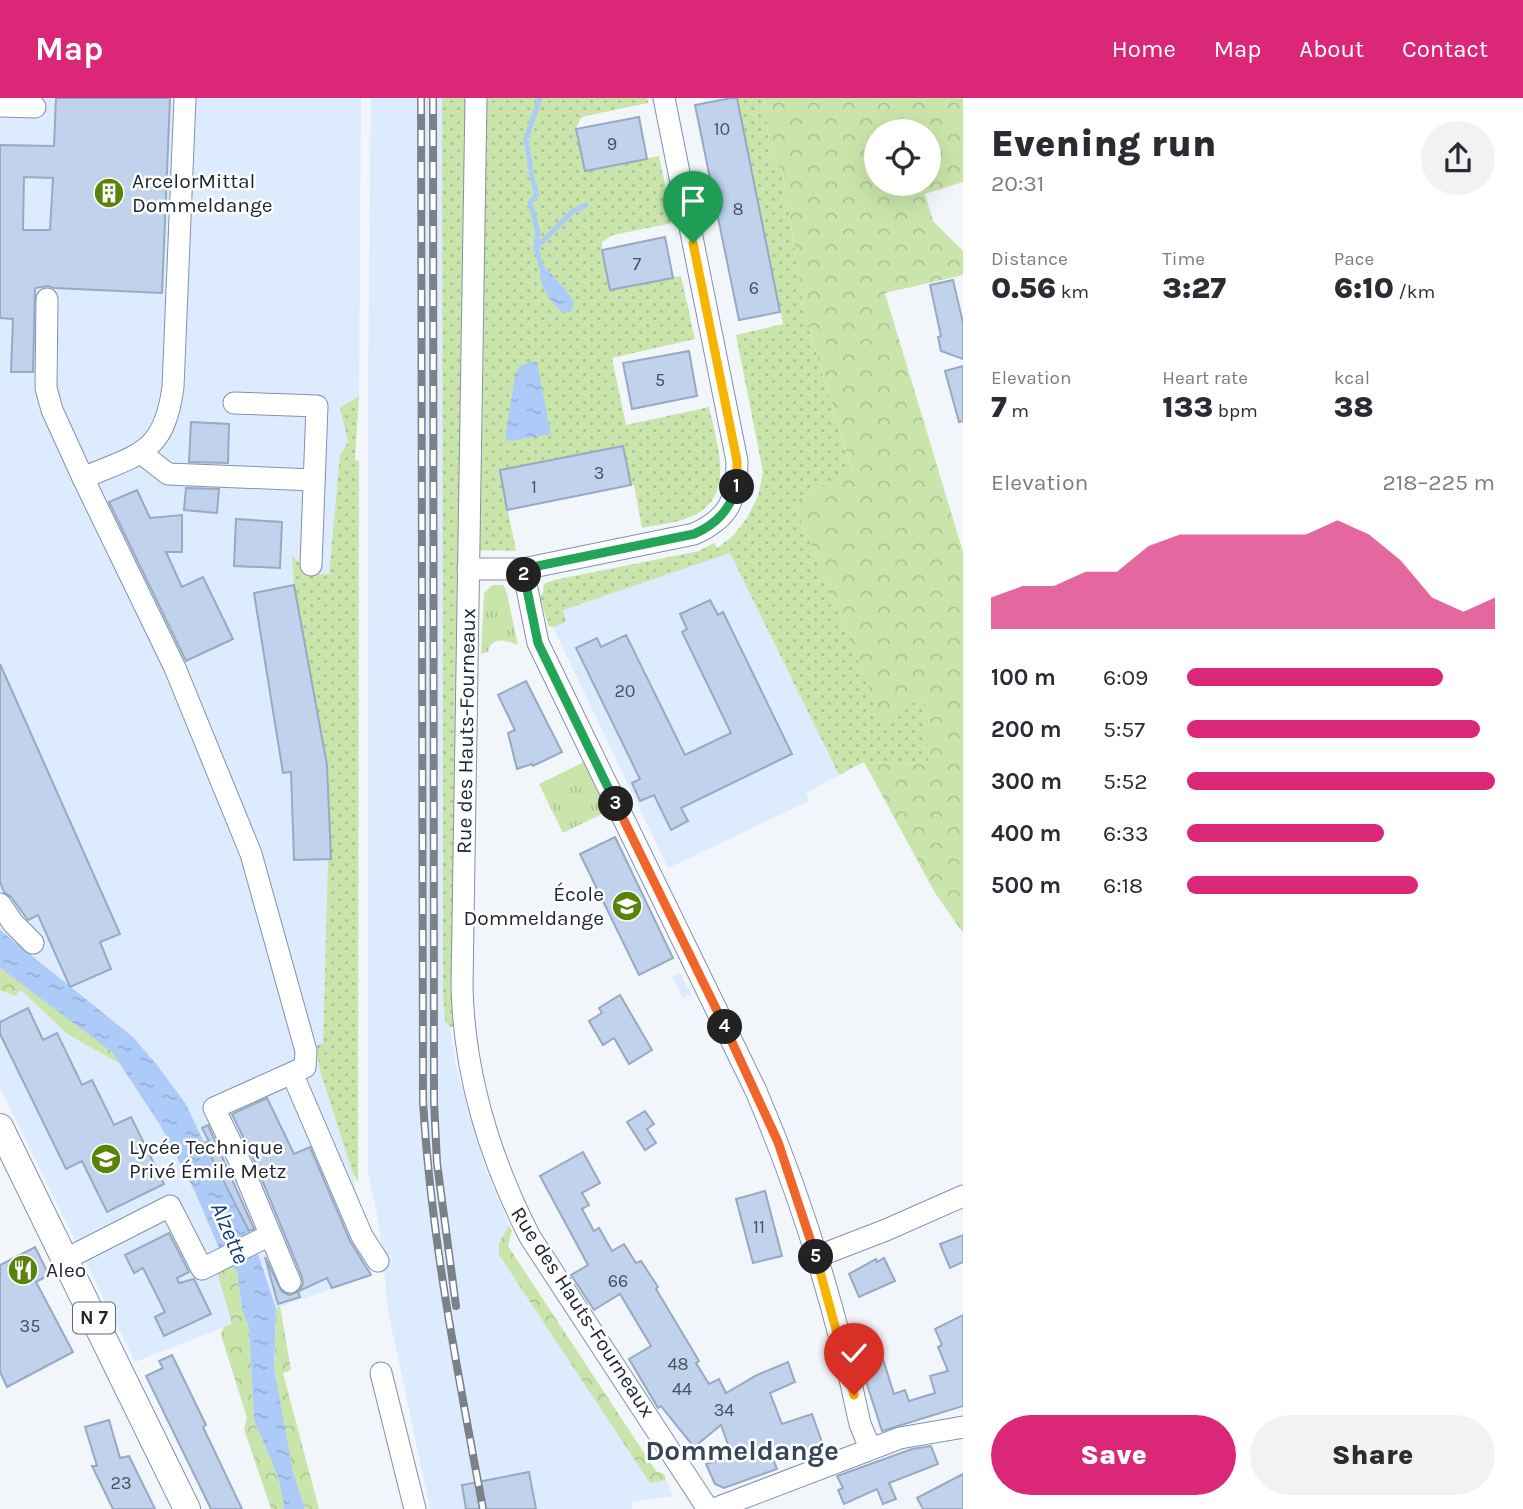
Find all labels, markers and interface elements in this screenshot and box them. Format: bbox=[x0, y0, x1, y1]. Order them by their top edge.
text: Map bbox=[35, 30, 103, 68]
text: Home bbox=[1112, 35, 1176, 63]
text: Map bbox=[1214, 35, 1261, 63]
text: About bbox=[1299, 35, 1364, 63]
text: Contact bbox=[1402, 35, 1488, 63]
house number: 10 bbox=[714, 118, 730, 140]
map controls bbox=[864, 119, 941, 196]
button: locate bbox=[864, 119, 941, 196]
text: Evening run bbox=[991, 121, 1216, 166]
button: share bbox=[1421, 121, 1495, 195]
house number: 9 bbox=[607, 133, 617, 155]
place label: ArcelorMittal Dommeldange bbox=[132, 169, 273, 217]
text: 20:31 bbox=[991, 170, 1044, 197]
pin bbox=[663, 171, 723, 243]
building icon: ArcelorMittal Dommeldange bbox=[92, 176, 126, 210]
icon: arrive bbox=[674, 182, 712, 220]
house number: 8 bbox=[732, 198, 744, 220]
text: Distance bbox=[991, 248, 1068, 270]
text: Time bbox=[1162, 248, 1205, 270]
text: Pace bbox=[1334, 248, 1374, 270]
house number: 7 bbox=[633, 253, 642, 275]
text: 0.56 bbox=[991, 270, 1056, 306]
text: 3:27 bbox=[1162, 270, 1226, 306]
text: 6:10 bbox=[1334, 270, 1394, 306]
house number: 6 bbox=[749, 277, 759, 299]
text: km bbox=[1056, 281, 1089, 303]
text: /km bbox=[1394, 281, 1435, 303]
text: Elevation bbox=[991, 367, 1071, 389]
text: Heart rate bbox=[1162, 367, 1248, 389]
text: kcal bbox=[1334, 367, 1370, 389]
house number: 5 bbox=[655, 369, 665, 391]
text: 7 bbox=[991, 389, 1007, 425]
text: 133 bbox=[1162, 389, 1213, 425]
text: 38 bbox=[1334, 389, 1374, 425]
text: m bbox=[1007, 400, 1029, 422]
text: bpm bbox=[1213, 400, 1258, 422]
house number: 3 bbox=[594, 462, 604, 484]
text: Elevation bbox=[991, 469, 1088, 496]
text: 218–225 m bbox=[1382, 469, 1495, 496]
pin: 1 bbox=[720, 470, 754, 504]
text: 1 bbox=[733, 475, 740, 497]
house number: 1 bbox=[531, 476, 537, 498]
pin: 2 bbox=[506, 558, 542, 592]
text: 2 bbox=[518, 563, 529, 585]
street label: Rue des Hauts-Fourneaux bbox=[452, 608, 480, 854]
text: 100 m bbox=[991, 664, 1056, 691]
text: 6:09 bbox=[1103, 664, 1148, 691]
house number: 20 bbox=[614, 680, 636, 702]
text: 200 m bbox=[991, 716, 1062, 743]
text: 5:57 bbox=[1103, 716, 1145, 743]
text: 300 m bbox=[991, 768, 1062, 795]
text: 5:52 bbox=[1103, 768, 1148, 795]
pin: 3 bbox=[598, 786, 634, 822]
text: 3 bbox=[610, 792, 621, 814]
text: 400 m bbox=[991, 820, 1061, 847]
text: 6:33 bbox=[1103, 820, 1149, 847]
text: 500 m bbox=[991, 872, 1061, 899]
text: 6:18 bbox=[1103, 872, 1143, 899]
place label: École Dommeldange bbox=[463, 882, 604, 930]
school or university icon: École Dommeldange bbox=[610, 889, 644, 923]
pin: 4 bbox=[708, 1010, 742, 1044]
text: 4 bbox=[719, 1015, 730, 1037]
place label: Lycée Technique Privé Émile Metz bbox=[129, 1135, 287, 1183]
school or university icon: Lycée Technique Privé Émile Metz bbox=[89, 1142, 123, 1176]
water label: Alzette bbox=[205, 1198, 255, 1268]
street label: Rue des Hauts-Fourneaux bbox=[506, 1202, 660, 1422]
house number: 11 bbox=[753, 1216, 765, 1238]
pin: 5 bbox=[798, 1240, 834, 1274]
text: 5 bbox=[810, 1245, 821, 1267]
restaurant icon: Aleo bbox=[6, 1253, 40, 1287]
place label: Aleo bbox=[46, 1258, 86, 1282]
house number: 66 bbox=[608, 1270, 628, 1292]
road number: N 7 bbox=[73, 1302, 115, 1334]
house number: 35 bbox=[20, 1315, 40, 1337]
pin bbox=[824, 1323, 884, 1395]
icon: check bbox=[835, 1334, 873, 1372]
house number: 48 bbox=[667, 1353, 689, 1375]
house number: 44 bbox=[672, 1378, 692, 1400]
house number: 34 bbox=[714, 1399, 734, 1421]
button: Save bbox=[991, 1415, 1236, 1495]
button: Share bbox=[1250, 1415, 1495, 1495]
district label: Dommeldange bbox=[645, 1434, 839, 1467]
house number: 23 bbox=[110, 1472, 132, 1494]

